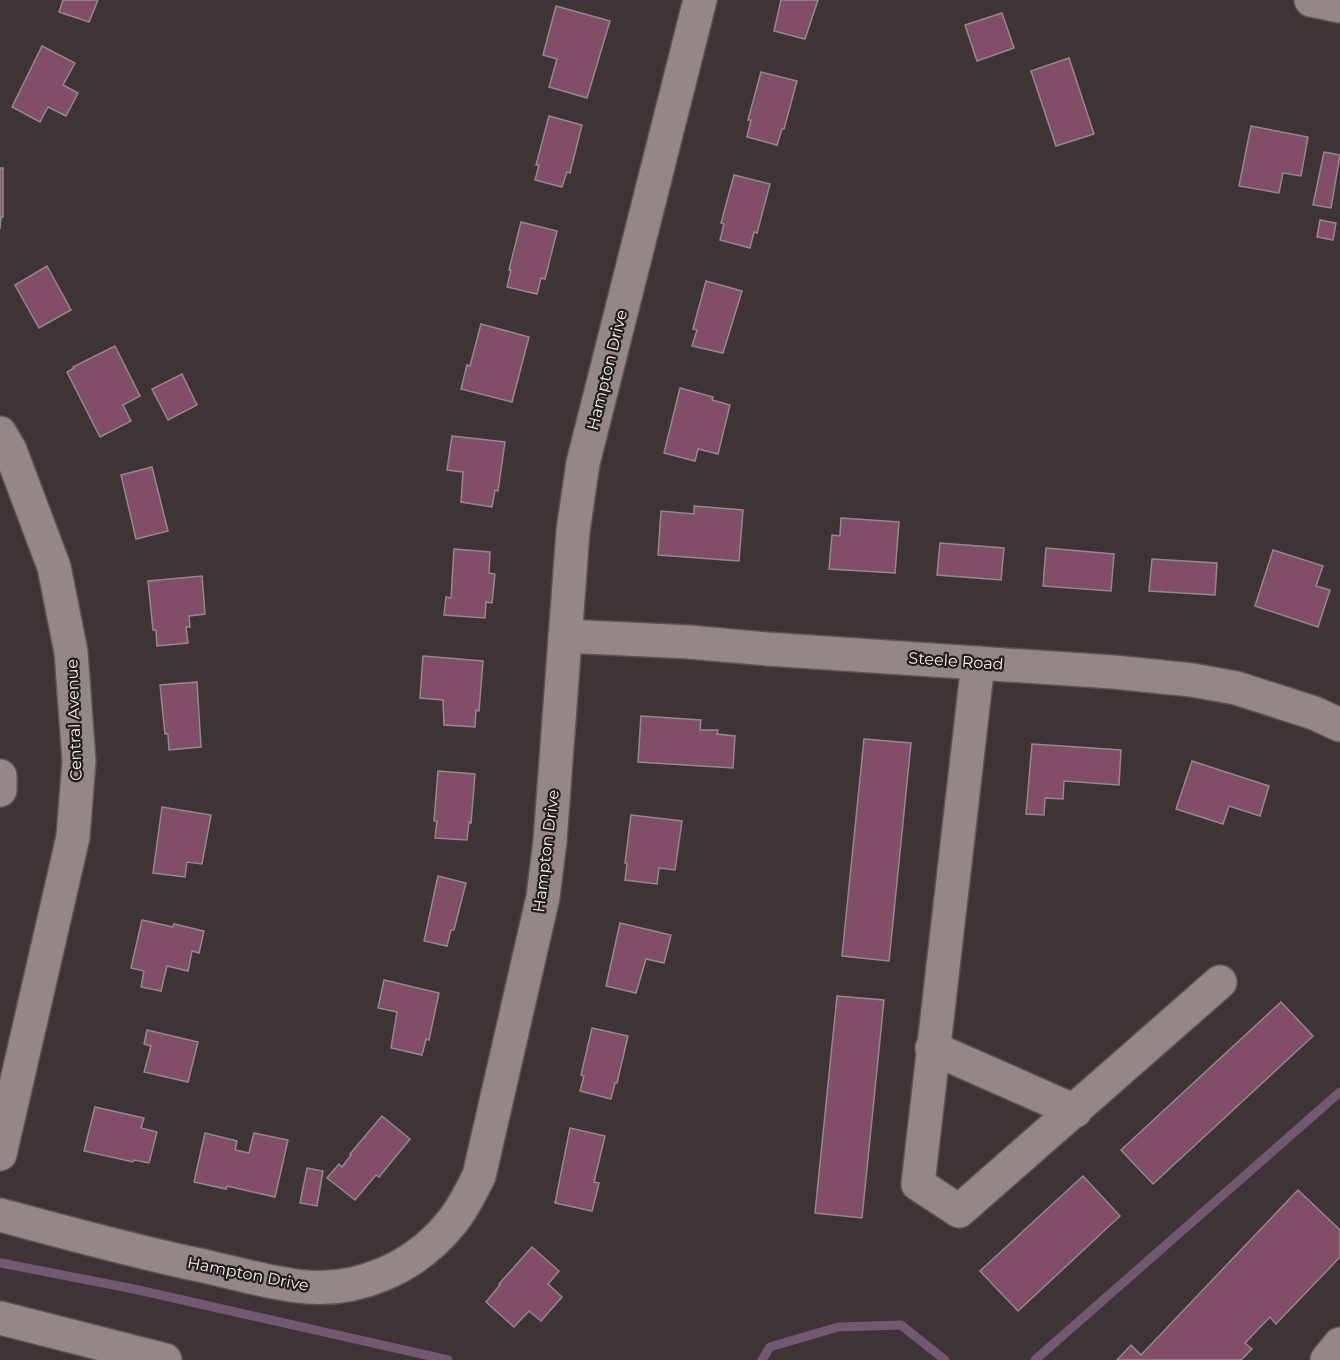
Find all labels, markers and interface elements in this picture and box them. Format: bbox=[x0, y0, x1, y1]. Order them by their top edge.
street label: Hampton Drive bbox=[583, 308, 631, 432]
street label: Steele Road bbox=[908, 648, 1004, 674]
street label: Central Avenue bbox=[62, 659, 86, 781]
street label: Hampton Drive bbox=[529, 789, 563, 913]
street label: Hampton Drive bbox=[186, 1253, 310, 1295]

